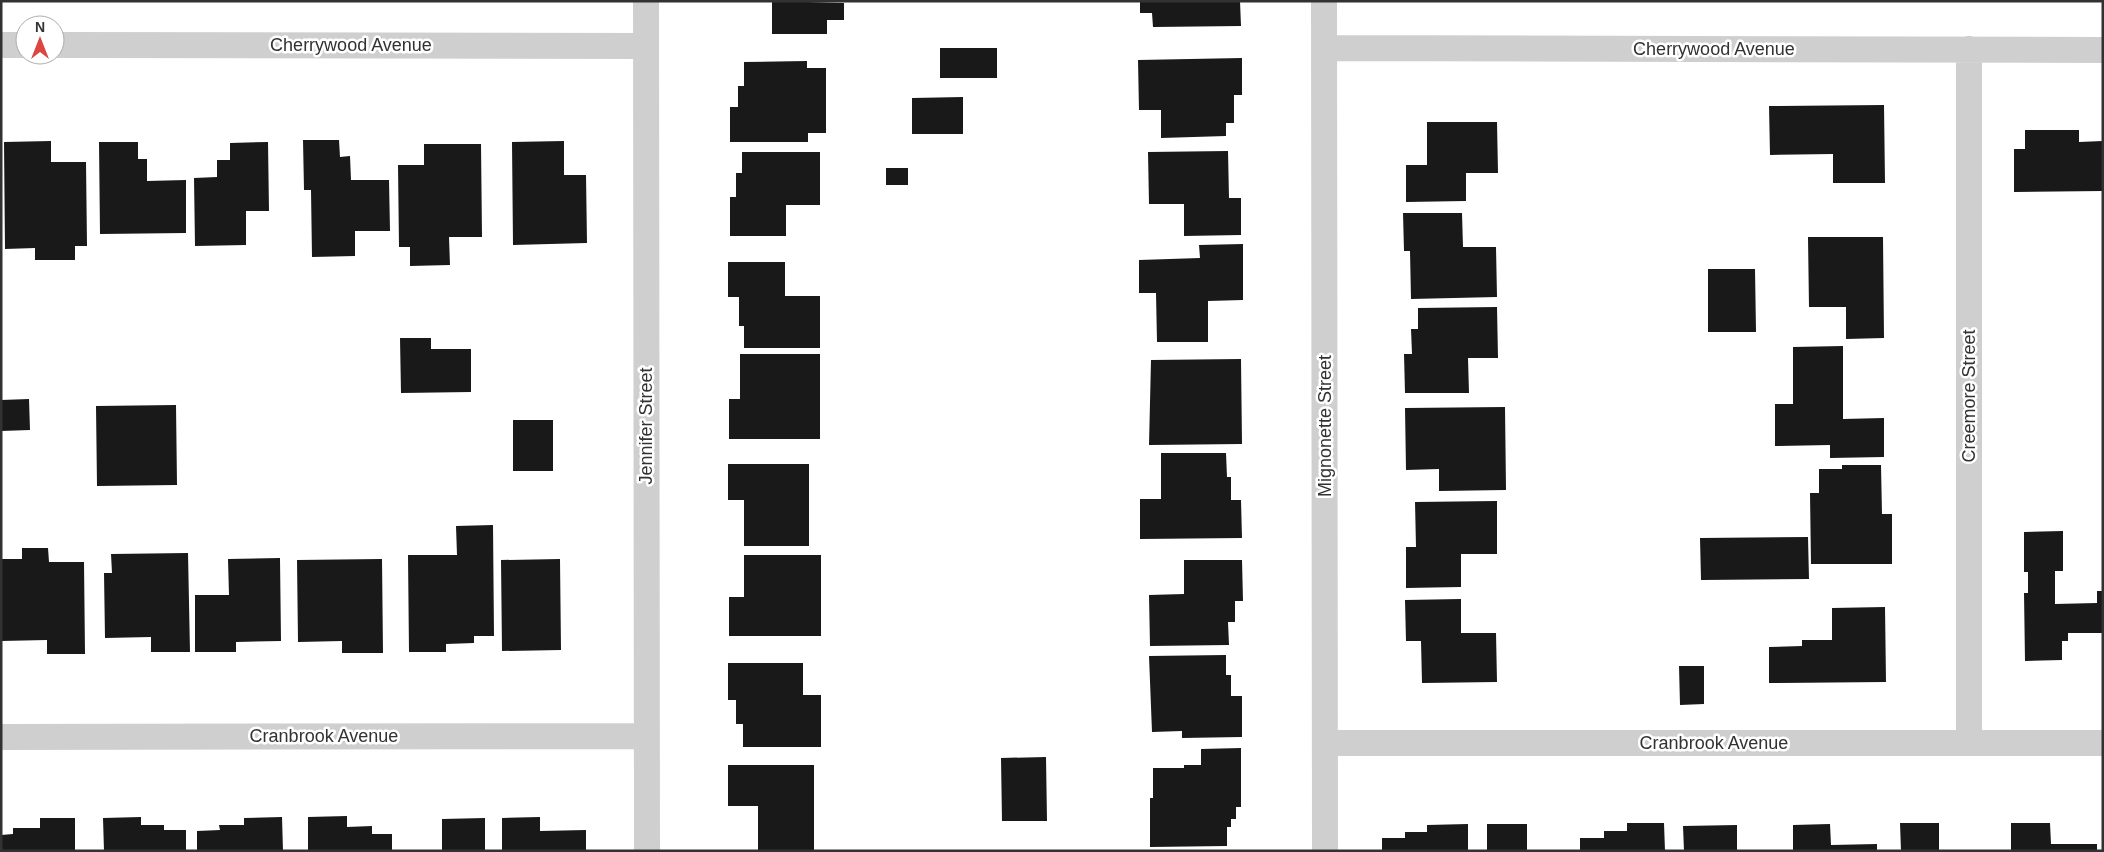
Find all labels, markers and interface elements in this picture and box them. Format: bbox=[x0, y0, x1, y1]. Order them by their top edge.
north arrow bbox=[15, 15, 65, 65]
text: N bbox=[35, 19, 45, 35]
street label: Cherrywood Avenue bbox=[270, 35, 432, 55]
street label: Cherrywood Avenue bbox=[1633, 39, 1795, 59]
street label: Creemore Street bbox=[1959, 329, 1979, 463]
street label: Mignonette Street bbox=[1315, 355, 1335, 497]
street label: Jennifer Street bbox=[636, 367, 656, 485]
street label: Cranbrook Avenue bbox=[250, 726, 398, 746]
street label: Cranbrook Avenue bbox=[1640, 733, 1788, 753]

